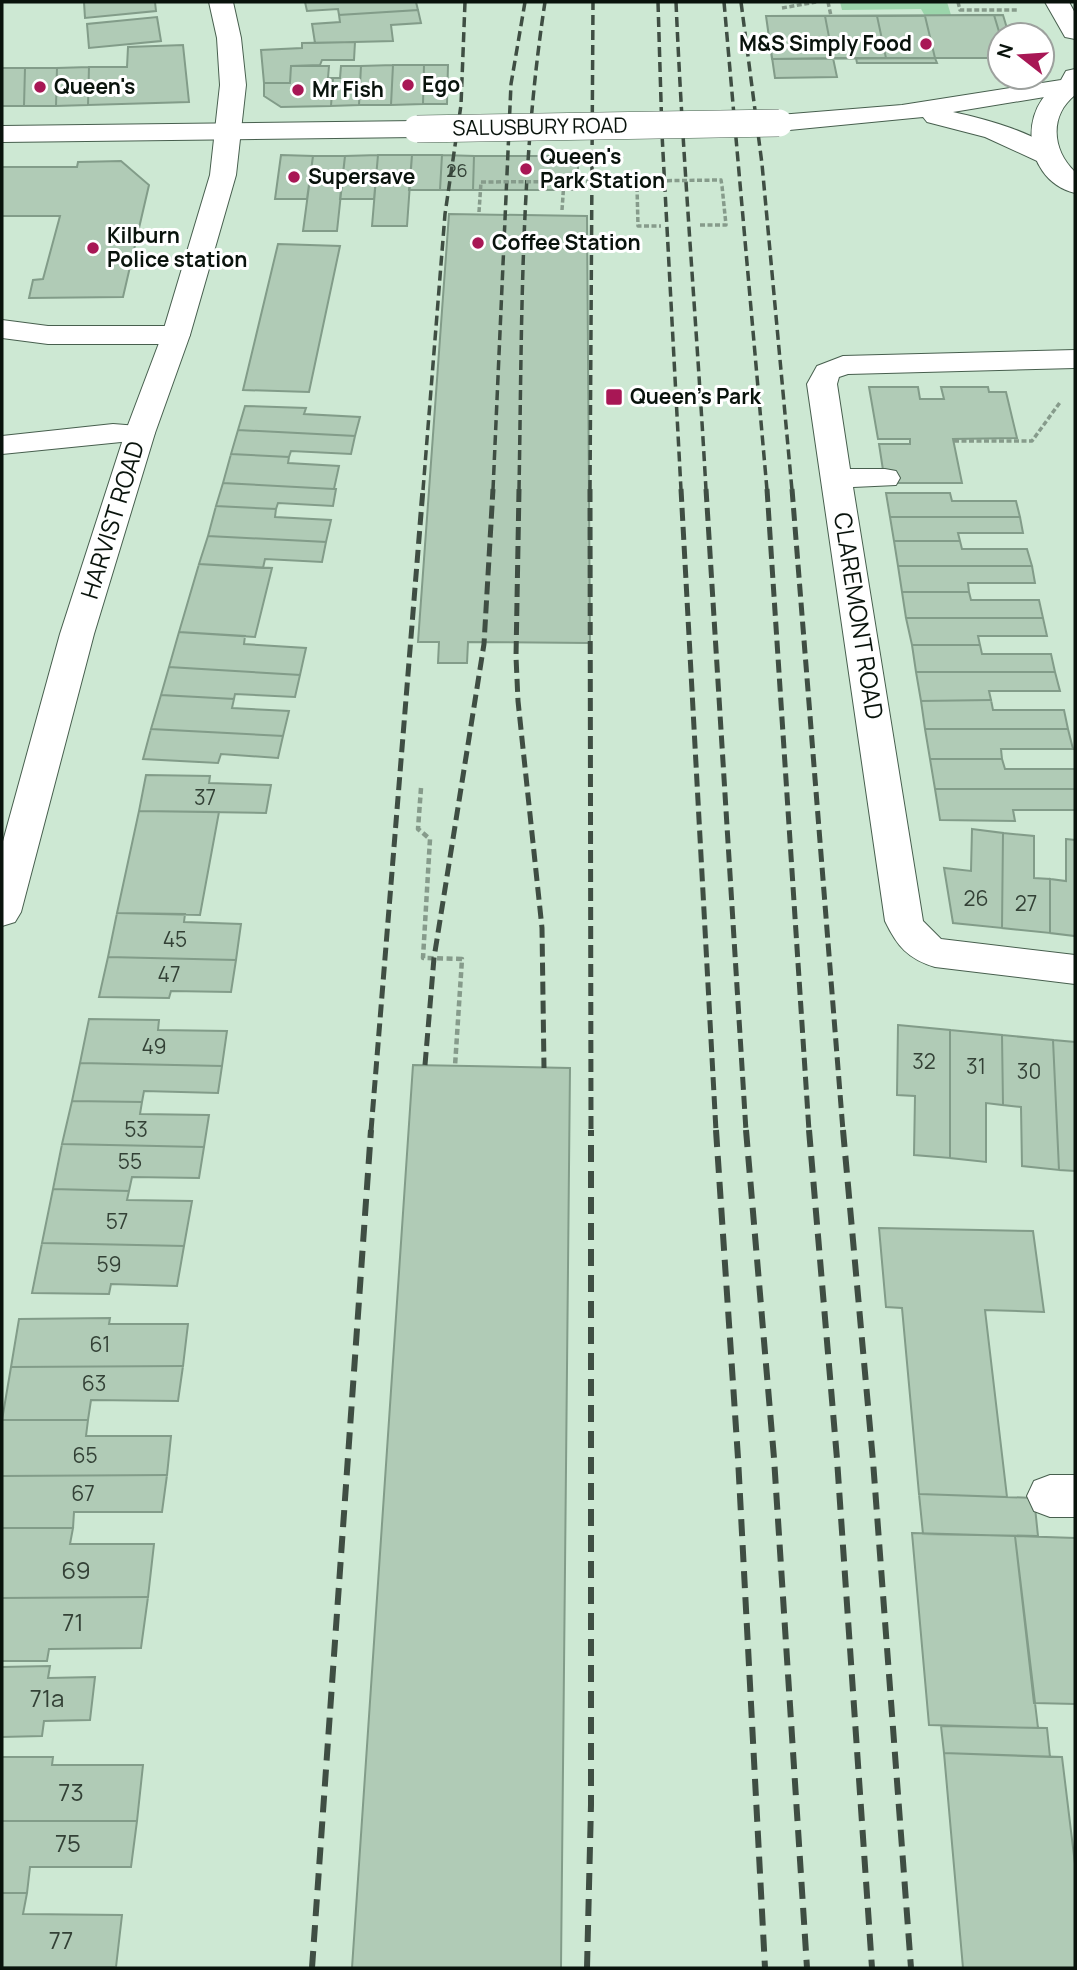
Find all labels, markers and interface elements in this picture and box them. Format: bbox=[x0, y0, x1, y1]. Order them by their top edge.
north arrow bbox=[986, 21, 1056, 91]
place label: M&S Simply Food bbox=[739, 29, 912, 57]
marker: M&S Simply Food bbox=[918, 36, 934, 52]
text: N bbox=[990, 41, 1019, 61]
place label: Ego bbox=[422, 70, 460, 98]
place label: Queen's bbox=[54, 72, 135, 100]
place label: Mr Fish bbox=[312, 75, 384, 103]
marker: Ego bbox=[400, 77, 416, 93]
marker: Queen's bbox=[32, 79, 48, 95]
marker: Mr Fish bbox=[290, 82, 306, 98]
street label: SALUSBURY ROAD bbox=[452, 110, 628, 142]
place label: Queen's Park Station bbox=[540, 142, 665, 194]
house number: 26 bbox=[446, 158, 468, 182]
marker: Queen's Park Station bbox=[518, 161, 534, 177]
place label: Supersave bbox=[308, 162, 415, 190]
marker: Supersave bbox=[286, 169, 302, 185]
place label: Kilburn Police station bbox=[107, 221, 247, 273]
place label: Coffee Station bbox=[492, 228, 641, 256]
marker: Coffee Station bbox=[470, 235, 486, 251]
marker: Kilburn Police station bbox=[85, 240, 101, 256]
place label: Queen's Park bbox=[630, 382, 762, 410]
marker: Queen's Park bbox=[604, 387, 624, 407]
street label: HARVIST ROAD bbox=[72, 437, 151, 603]
street label: CLAREMONT ROAD bbox=[827, 510, 892, 722]
house number: 37 bbox=[194, 783, 216, 811]
house number: 26 bbox=[963, 884, 989, 912]
house number: 27 bbox=[1015, 889, 1037, 917]
house number: 45 bbox=[163, 925, 187, 953]
house number: 47 bbox=[158, 960, 180, 988]
house number: 49 bbox=[141, 1032, 167, 1060]
house number: 32 bbox=[912, 1047, 936, 1075]
house number: 31 bbox=[966, 1052, 986, 1080]
house number: 30 bbox=[1017, 1057, 1041, 1085]
house number: 53 bbox=[124, 1115, 148, 1143]
house number: 55 bbox=[118, 1147, 142, 1175]
house number: 57 bbox=[106, 1207, 128, 1235]
house number: 59 bbox=[96, 1250, 122, 1278]
house number: 61 bbox=[90, 1330, 110, 1358]
house number: 63 bbox=[82, 1369, 106, 1397]
house number: 65 bbox=[72, 1441, 98, 1469]
house number: 67 bbox=[71, 1479, 95, 1507]
house number: 69 bbox=[61, 1553, 91, 1586]
house number: 71 bbox=[62, 1605, 84, 1638]
house number: 71a bbox=[30, 1681, 64, 1714]
house number: 73 bbox=[58, 1775, 84, 1808]
house number: 75 bbox=[55, 1826, 81, 1859]
house number: 77 bbox=[49, 1923, 73, 1956]

